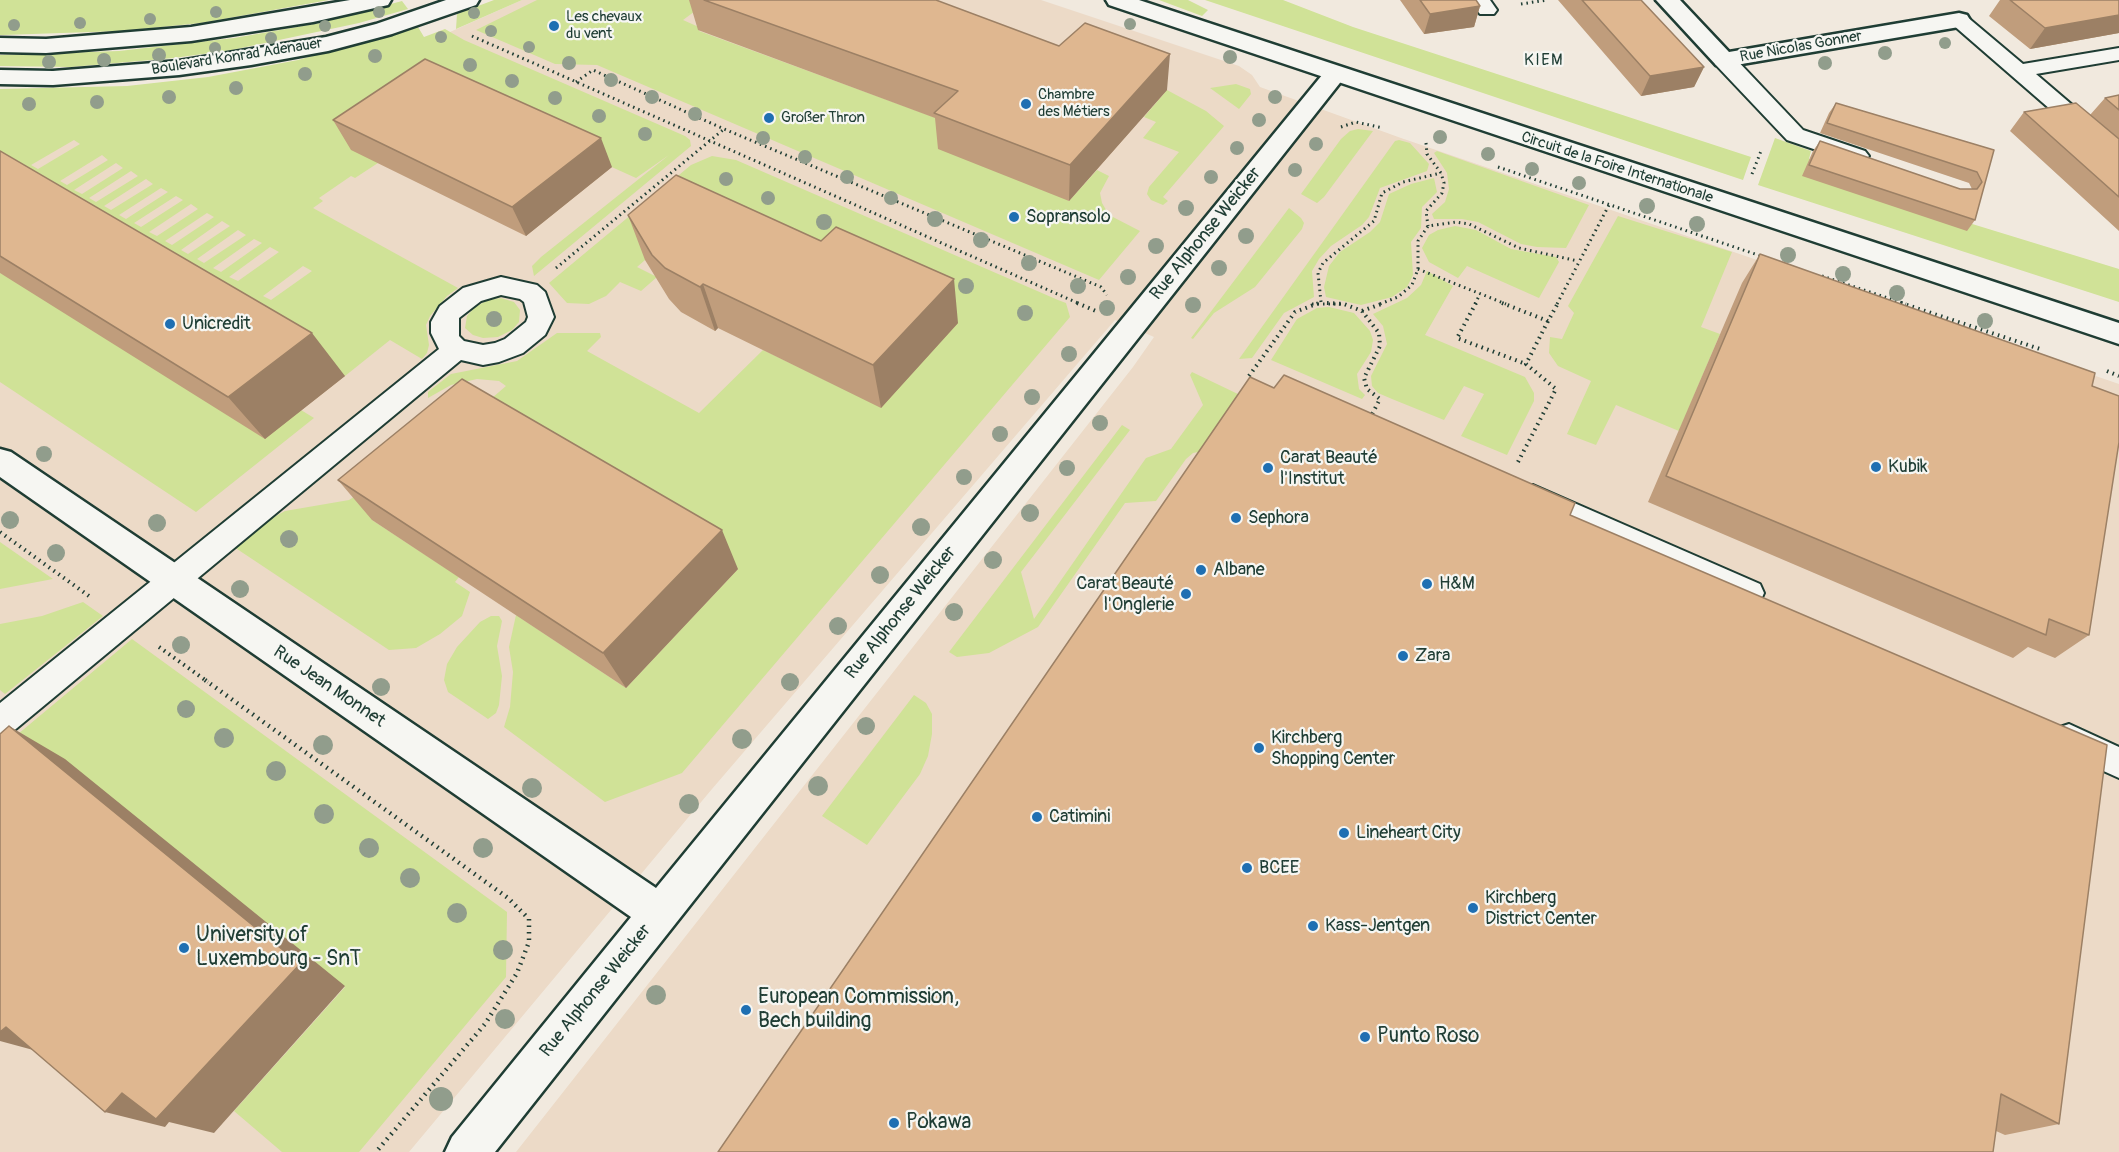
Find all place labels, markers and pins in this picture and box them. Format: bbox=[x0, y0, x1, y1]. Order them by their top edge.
place label: Les chevaux du vent bbox=[566, 8, 642, 43]
marker: Les chevaux du vent bbox=[547, 19, 561, 33]
place label: Chambre des Métiers bbox=[1038, 86, 1110, 121]
marker: Chambre des Métiers bbox=[1019, 97, 1033, 111]
place label: Großer Thron bbox=[781, 109, 865, 127]
marker: Großer Thron bbox=[762, 111, 776, 125]
place label: Sopransolo bbox=[1026, 206, 1111, 228]
marker: Sopransolo bbox=[1007, 210, 1021, 224]
place label: Unicredit bbox=[182, 313, 251, 335]
marker: Unicredit bbox=[163, 317, 177, 331]
place label: Carat Beauté l'Institut bbox=[1280, 447, 1378, 490]
place label: Kubik bbox=[1888, 456, 1927, 478]
marker: Kubik bbox=[1869, 460, 1883, 474]
marker: Carat Beauté l'Institut bbox=[1261, 461, 1275, 475]
place label: Sephora bbox=[1248, 507, 1309, 529]
marker: Sephora bbox=[1229, 511, 1243, 525]
place label: Albane bbox=[1213, 559, 1265, 581]
marker: Albane bbox=[1194, 563, 1208, 577]
place label: Carat Beauté l'Onglerie bbox=[1076, 573, 1174, 616]
place label: H&M bbox=[1439, 573, 1475, 595]
marker: H&M bbox=[1420, 577, 1434, 591]
marker: Carat Beauté l'Onglerie bbox=[1179, 587, 1193, 601]
place label: Zara bbox=[1415, 645, 1450, 667]
marker: Zara bbox=[1396, 649, 1410, 663]
place label: Kirchberg Shopping Center bbox=[1271, 727, 1395, 770]
marker: Kirchberg Shopping Center bbox=[1252, 741, 1266, 755]
place label: Catimini bbox=[1049, 806, 1110, 828]
marker: Catimini bbox=[1030, 810, 1044, 824]
place label: Lineheart City bbox=[1356, 822, 1461, 844]
marker: Lineheart City bbox=[1337, 826, 1351, 840]
place label: BCEE bbox=[1259, 857, 1299, 879]
marker: BCEE bbox=[1240, 861, 1254, 875]
place label: Kirchberg District Center bbox=[1485, 887, 1597, 930]
marker: Kirchberg District Center bbox=[1466, 901, 1480, 915]
place label: Kass-Jentgen bbox=[1325, 915, 1430, 937]
marker: Kass-Jentgen bbox=[1306, 919, 1320, 933]
place label: University of Luxembourg - SnT bbox=[196, 923, 361, 973]
marker: University of Luxembourg - SnT bbox=[177, 941, 191, 955]
place label: European Commission, Bech building bbox=[758, 985, 959, 1035]
marker: European Commission, Bech building bbox=[739, 1003, 753, 1017]
place label: Punto Roso bbox=[1377, 1024, 1479, 1050]
marker: Punto Roso bbox=[1358, 1030, 1372, 1044]
place label: Pokawa bbox=[906, 1110, 971, 1136]
marker: Pokawa bbox=[887, 1116, 901, 1130]

